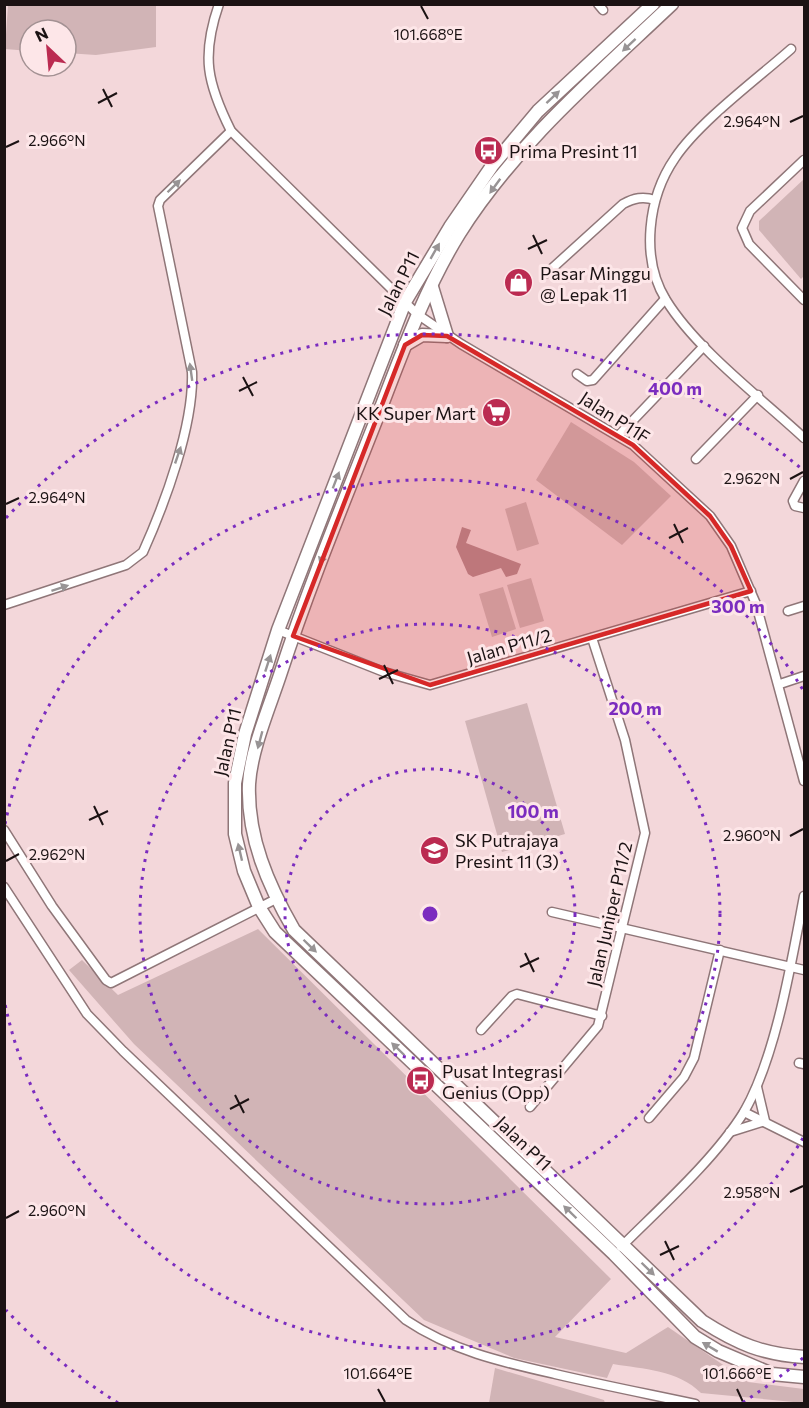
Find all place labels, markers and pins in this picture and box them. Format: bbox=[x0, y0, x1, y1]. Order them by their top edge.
bus stop icon: Prima Presint 11 bbox=[472, 135, 504, 167]
place label: Prima Presint 11 bbox=[509, 140, 638, 162]
place label: Pasar Minggu @ Lepak 11 bbox=[540, 262, 651, 305]
shop icon: Pasar Minggu @ Lepak 11 bbox=[503, 267, 535, 299]
supermarket icon: KK Super Mart bbox=[481, 397, 513, 429]
place label: KK Super Mart bbox=[356, 402, 476, 424]
place label: SK Putrajaya Presint 11 (3) bbox=[455, 829, 559, 872]
school or university icon: SK Putrajaya Presint 11 (3) bbox=[418, 834, 450, 866]
centre of rings bbox=[420, 904, 440, 924]
place label: Pusat Integrasi Genius (Opp) bbox=[442, 1060, 563, 1103]
bus stop icon: Pusat Integrasi Genius (Opp) bbox=[405, 1065, 437, 1097]

